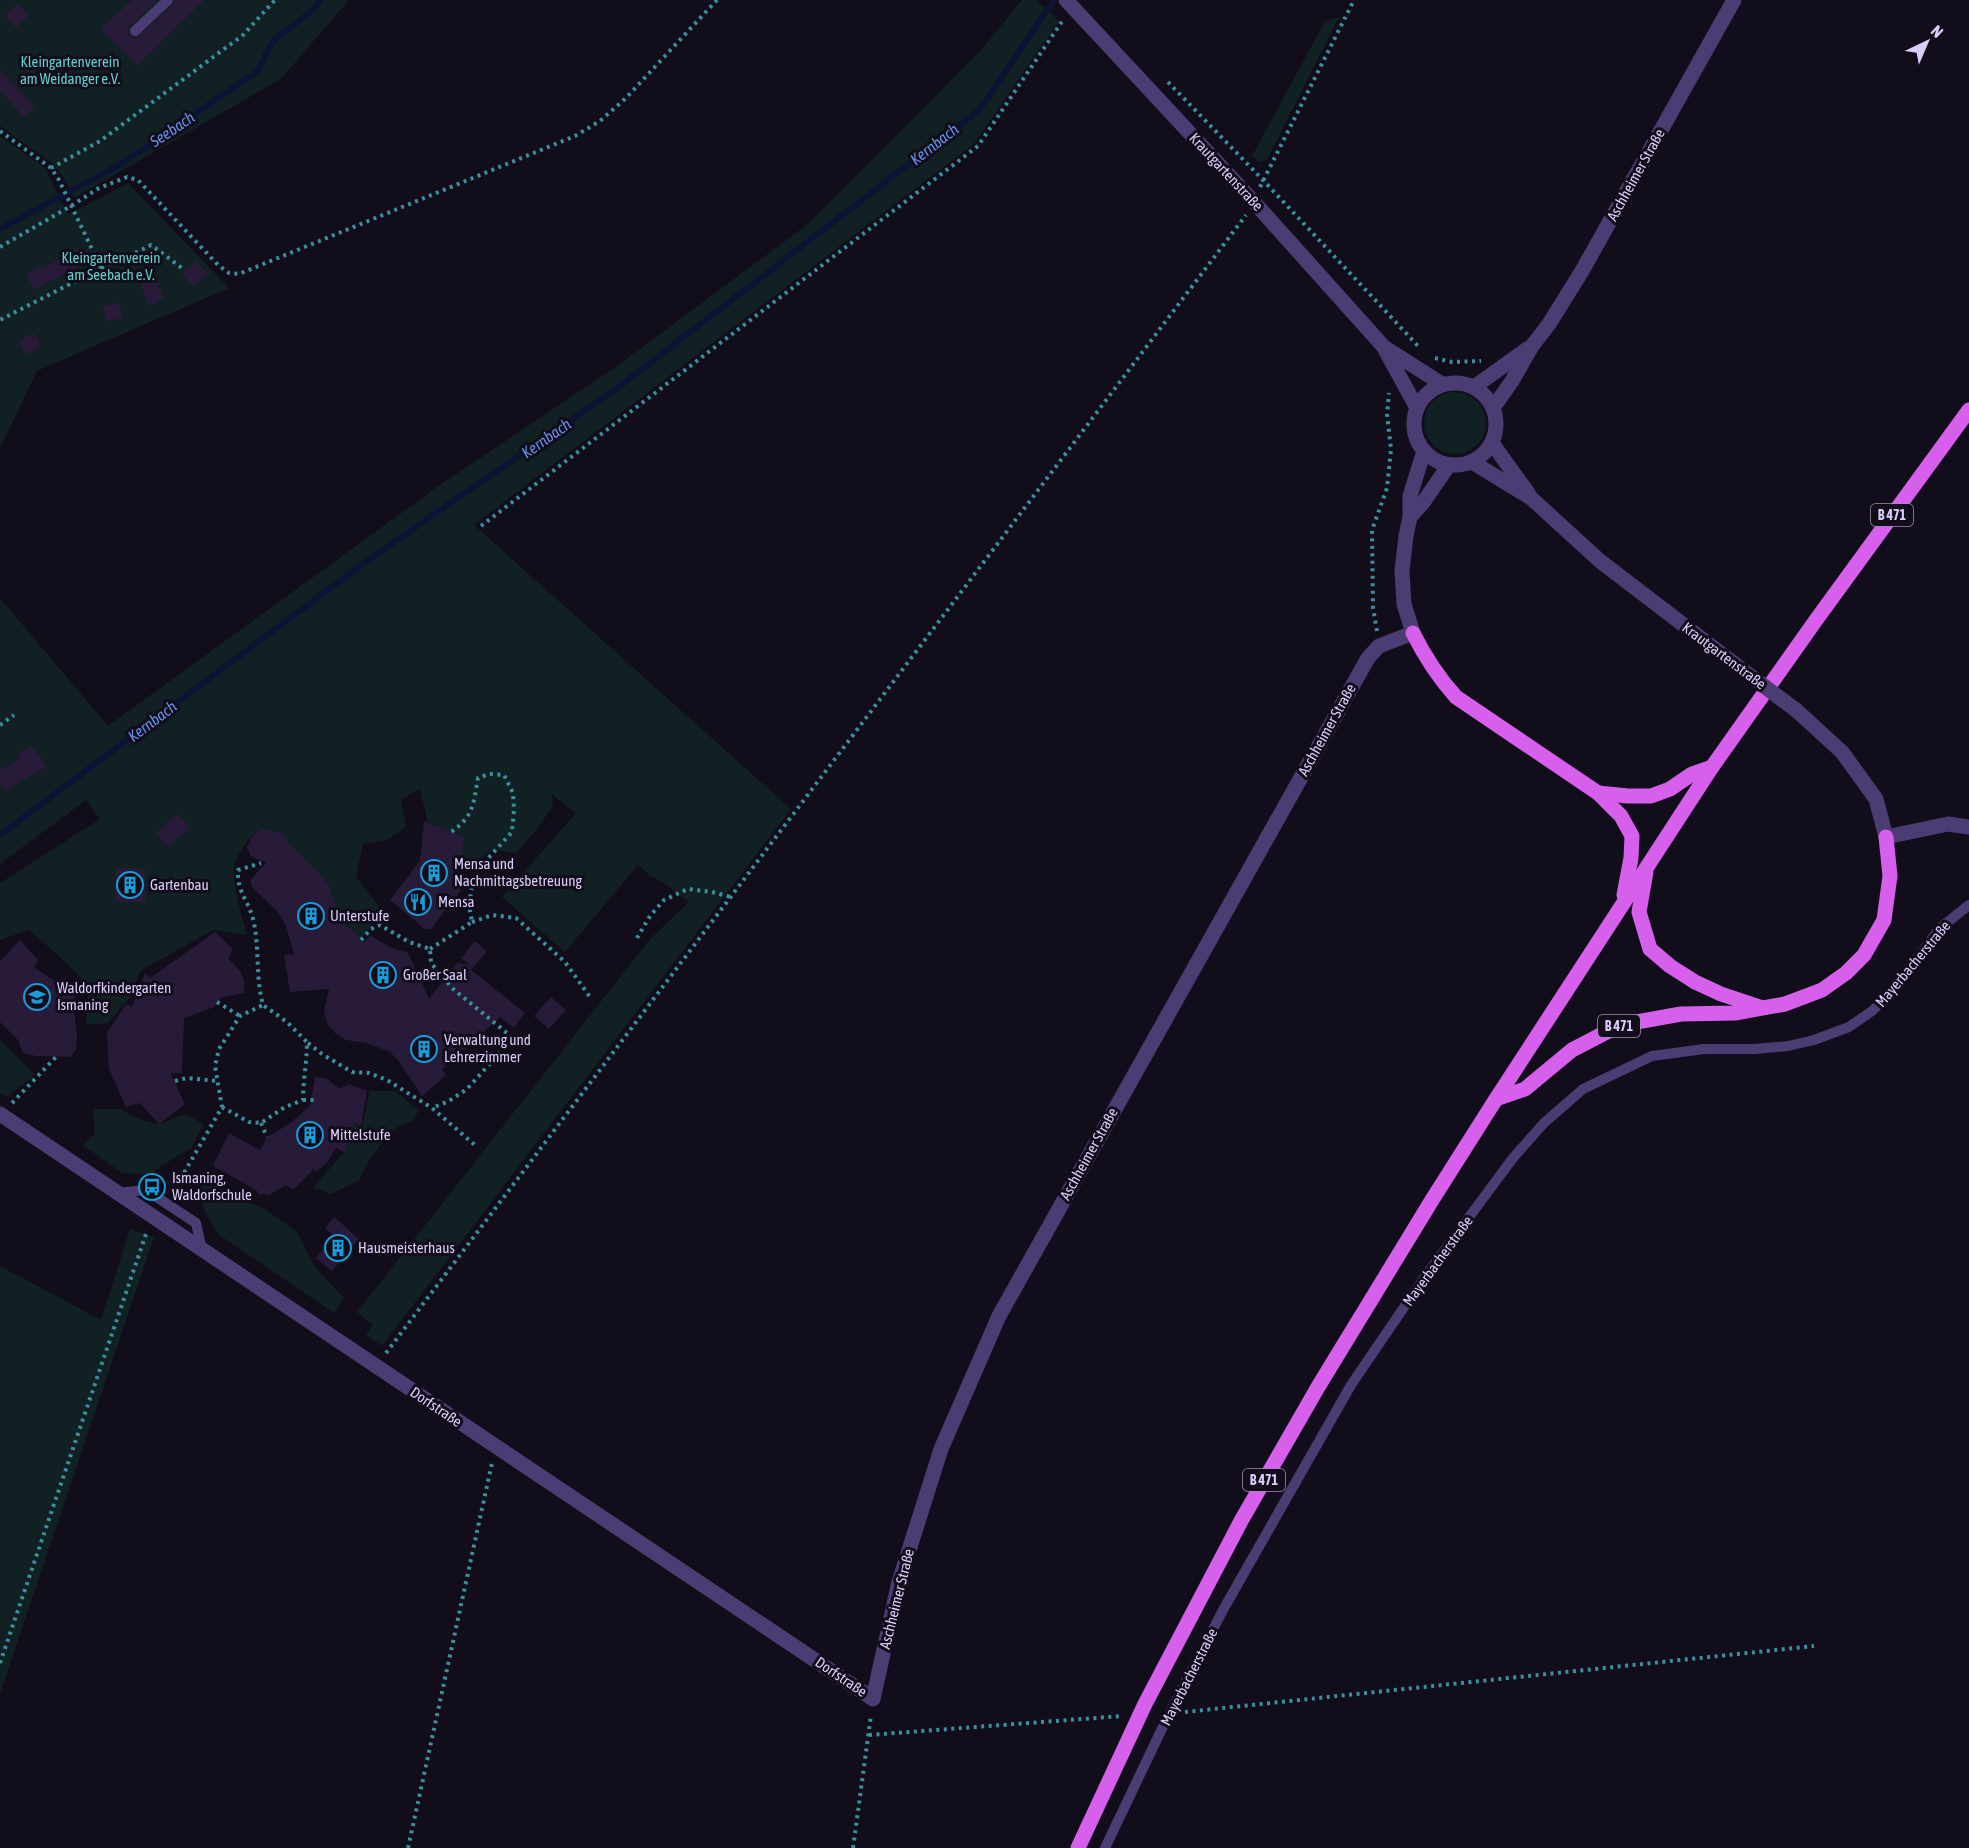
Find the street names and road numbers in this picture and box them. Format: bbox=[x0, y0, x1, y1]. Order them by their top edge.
street label: Aschheimer Straße bbox=[1603, 126, 1668, 224]
street label: Krautgartenstraße bbox=[1186, 129, 1267, 214]
road number: B 471 bbox=[1871, 504, 1913, 526]
street label: Krautgartenstraße bbox=[1679, 619, 1770, 693]
street label: Aschheimer Straße bbox=[1294, 681, 1359, 779]
street label: Mayerbacherstraße bbox=[1872, 917, 1954, 1010]
road number: B 471 bbox=[1598, 1015, 1640, 1037]
street label: Aschheimer Straße bbox=[1056, 1105, 1121, 1203]
street label: Mayerbacherstraße bbox=[1399, 1212, 1476, 1309]
street label: Dorfstraße bbox=[407, 1383, 465, 1430]
road number: B 471 bbox=[1243, 1469, 1285, 1491]
street label: Aschheimer Straße bbox=[876, 1547, 917, 1651]
street label: Mayerbacherstraße bbox=[1157, 1625, 1221, 1728]
street label: Dorfstraße bbox=[812, 1653, 870, 1700]

